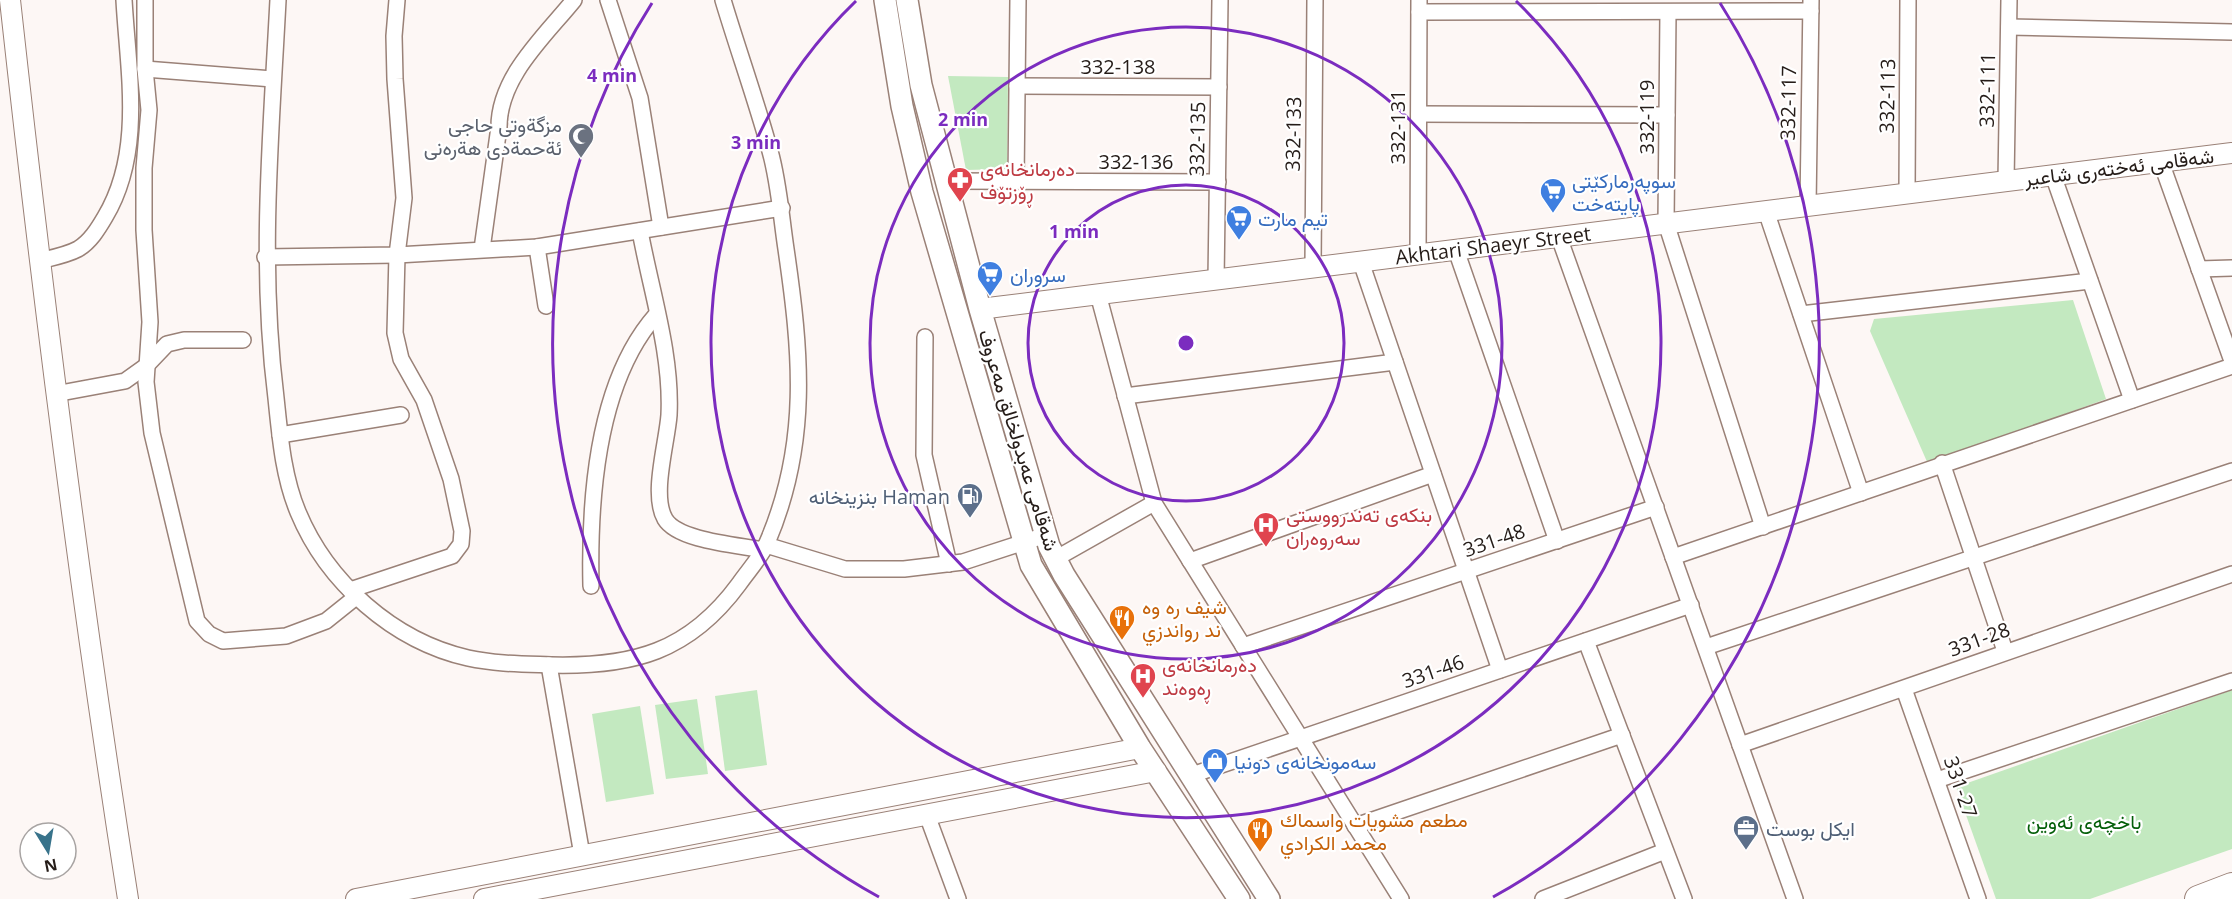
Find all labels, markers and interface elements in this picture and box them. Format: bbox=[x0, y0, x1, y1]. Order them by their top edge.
street label: 332-111 bbox=[1973, 52, 2001, 128]
street label: 332-138 bbox=[1080, 53, 1156, 80]
street label: 332-113 bbox=[1873, 58, 1901, 134]
text: 4 min bbox=[587, 63, 637, 87]
street label: 332-117 bbox=[1774, 65, 1802, 141]
street label: 332-119 bbox=[1633, 79, 1660, 155]
street label: 332-131 bbox=[1384, 89, 1411, 165]
street label: 332-133 bbox=[1279, 96, 1307, 172]
street label: 332-135 bbox=[1183, 101, 1211, 177]
text: 2 min bbox=[938, 107, 988, 131]
place label: مزگةوتی حاجی ئةحمةدی هةرەنی bbox=[424, 111, 562, 161]
mosque icon: مزگةوتی حاجی ئةحمةدی هةرەنی bbox=[566, 121, 596, 159]
text: 3 min bbox=[731, 130, 781, 154]
street label: شەقامی ئەختەری شاعیر bbox=[2022, 142, 2215, 192]
street label: 332-136 bbox=[1098, 148, 1174, 175]
place label: دەرمانخانەی ڕۆزتۆف bbox=[980, 155, 1075, 208]
pharmacy icon: دەرمانخانەی ڕۆزتۆف bbox=[945, 165, 975, 203]
place label: سوپەرمارکێتی پایتەخت bbox=[1572, 167, 1676, 218]
supermarket icon: سوپەرمارکێتی پایتەخت bbox=[1538, 176, 1568, 214]
supermarket icon: تيم مارت bbox=[1224, 203, 1254, 241]
place label: تيم مارت bbox=[1258, 205, 1328, 232]
text: 1 min bbox=[1049, 219, 1099, 243]
street label: Akhtari Shaeyr Street bbox=[1394, 220, 1592, 270]
supermarket icon: سروران bbox=[975, 259, 1005, 297]
place label: سروران bbox=[1010, 261, 1066, 288]
street label: شەقامی عەبدولخالق مەعروف bbox=[972, 326, 1066, 554]
centre of rings bbox=[1176, 333, 1196, 353]
fuel station icon: بنزینخانە Haman bbox=[955, 481, 985, 519]
place label: بنزینخانە Haman bbox=[809, 483, 950, 510]
place label: بنکەی تەندرووستی سەروەران bbox=[1286, 501, 1432, 551]
hospital icon: بنکەی تەندرووستی سەروەران bbox=[1251, 510, 1281, 548]
street label: 331-48 bbox=[1460, 517, 1528, 563]
place label: شيف ره وه ند رواندزي bbox=[1142, 593, 1227, 647]
restaurant icon: شيف ره وه ند رواندزي bbox=[1107, 603, 1137, 641]
street label: 331-28 bbox=[1944, 615, 2014, 663]
street label: 331-46 bbox=[1399, 648, 1467, 694]
place label: دەرمانخانەی ڕەوەند bbox=[1162, 651, 1257, 704]
hospital icon: دەرمانخانەی ڕەوەند bbox=[1128, 661, 1158, 699]
shop icon: سەمونخانەی دونیا bbox=[1200, 746, 1230, 784]
place label: سەمونخانەی دونیا bbox=[1234, 748, 1376, 775]
street label: 331-27 bbox=[1938, 753, 1984, 821]
place label: مطعم مشويات واسماك محمد الكرادي bbox=[1280, 806, 1468, 860]
park label: باخچەی ئەوین bbox=[2027, 808, 2141, 836]
office icon: ايكل بوست bbox=[1731, 813, 1761, 851]
restaurant icon: مطعم مشويات واسماك محمد الكرادي bbox=[1245, 815, 1275, 853]
place label: ايكل بوست bbox=[1766, 815, 1855, 842]
north arrow bbox=[18, 821, 78, 881]
text: N bbox=[42, 854, 59, 878]

